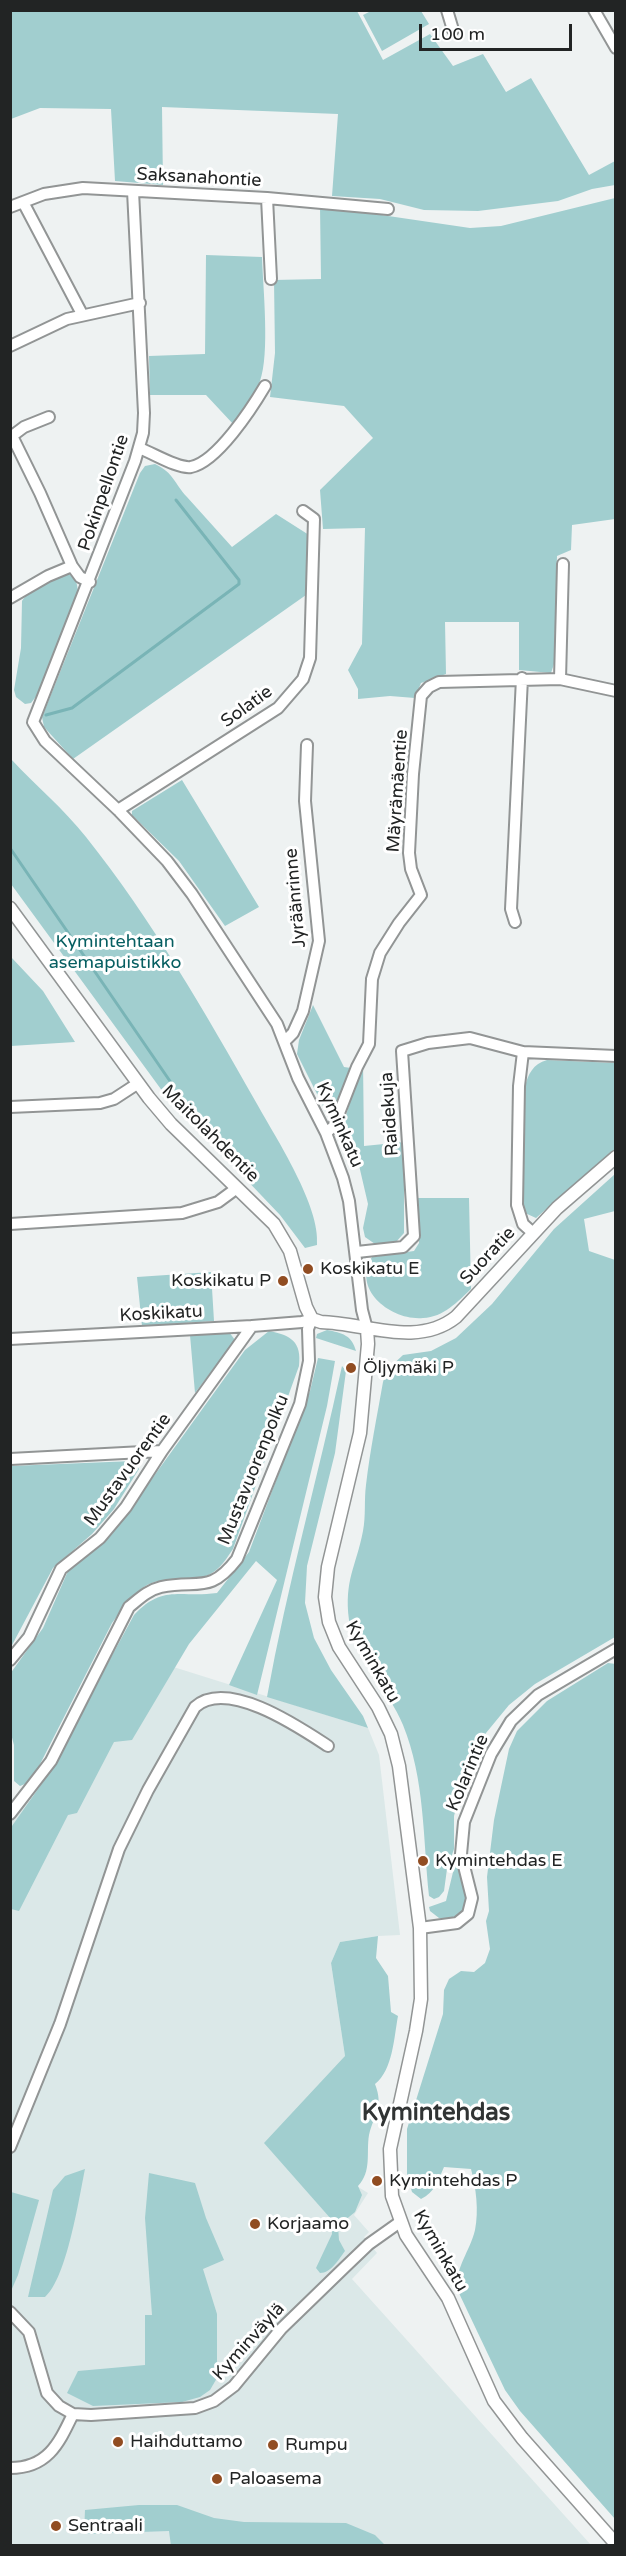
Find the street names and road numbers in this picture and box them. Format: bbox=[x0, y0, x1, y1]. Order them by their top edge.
street label: Saksanahontie bbox=[136, 164, 262, 192]
street label: Pokinpellontie bbox=[74, 432, 134, 554]
street label: Solatie bbox=[217, 681, 277, 733]
street label: Mäyrämäentie bbox=[383, 729, 413, 853]
street label: Jyräänrinne bbox=[281, 847, 311, 949]
street label: Raidekuja bbox=[376, 1071, 404, 1157]
street label: Kyminkatu bbox=[311, 1079, 367, 1171]
street label: Maitolahdentie bbox=[157, 1081, 263, 1187]
street label: Suoratie bbox=[456, 1223, 520, 1289]
street label: Koskikatu bbox=[119, 1301, 203, 1327]
street label: Mustavuorenpolku bbox=[214, 1392, 294, 1548]
street label: Mustavuorentie bbox=[80, 1409, 176, 1531]
street label: Kyminkatu bbox=[340, 1617, 404, 1707]
street label: Kolarintie bbox=[442, 1731, 494, 1815]
street label: Kyminkatu bbox=[408, 2206, 472, 2296]
street label: Kyminväylä bbox=[208, 2299, 290, 2385]

